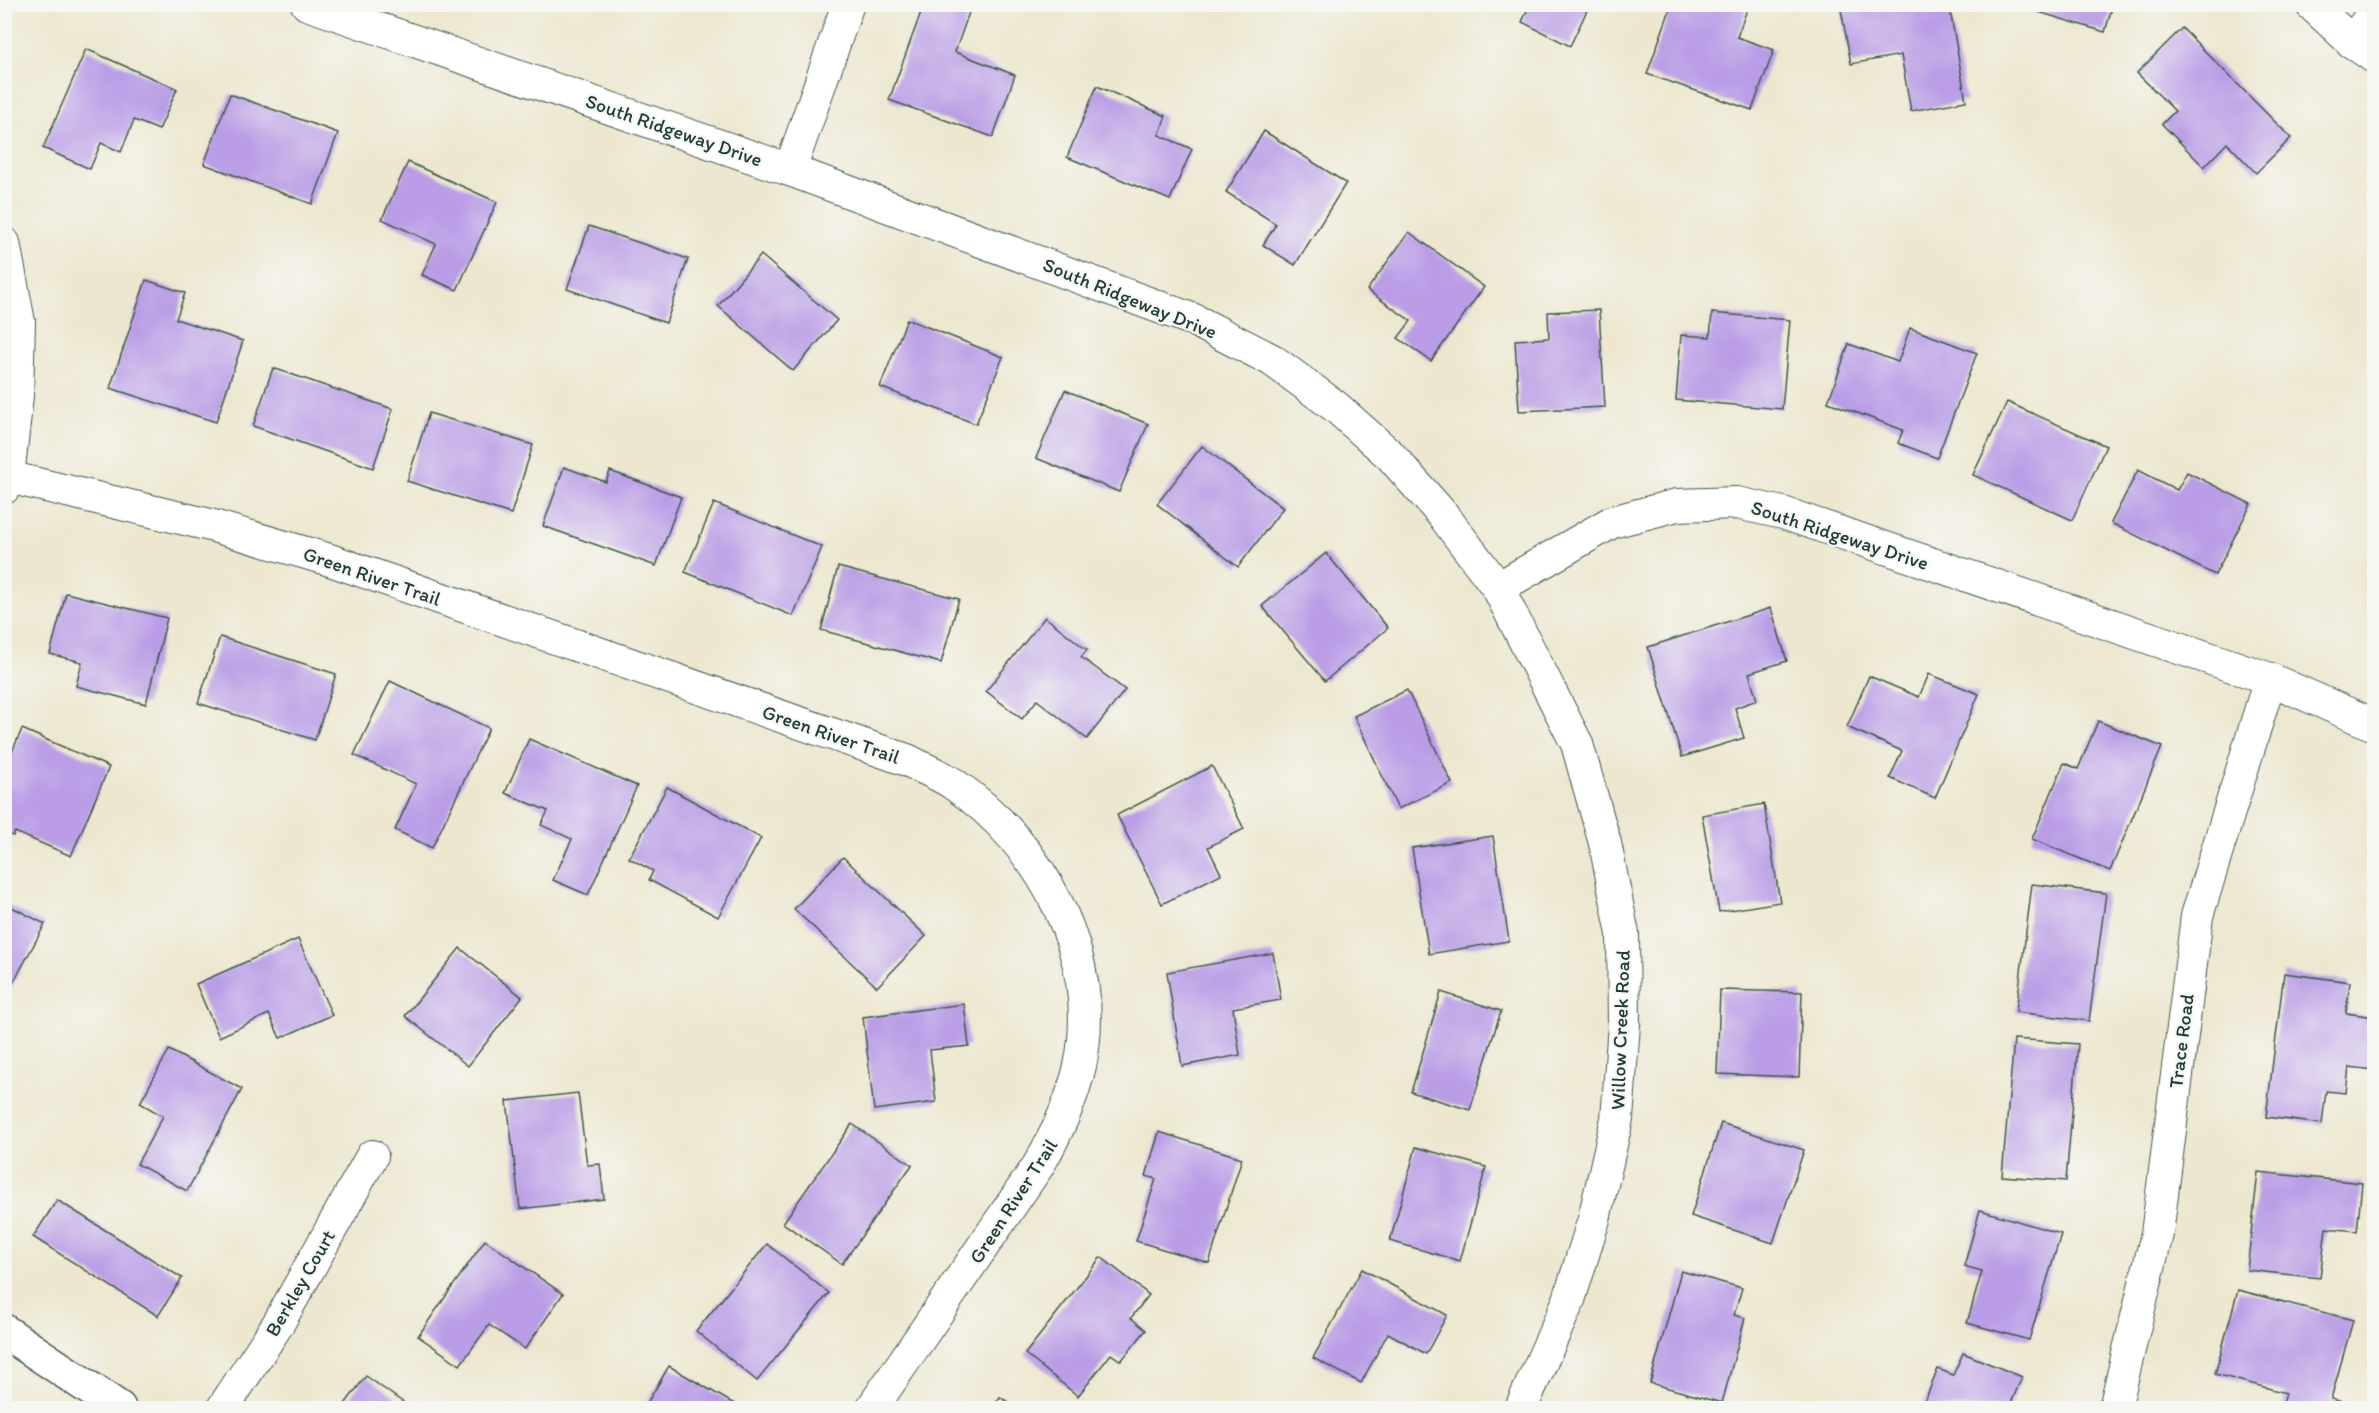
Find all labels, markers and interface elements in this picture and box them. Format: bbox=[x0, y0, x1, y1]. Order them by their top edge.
street label: South Ridgeway Drive bbox=[582, 88, 766, 172]
street label: South Ridgeway Drive bbox=[1040, 252, 1220, 344]
street label: South Ridgeway Drive bbox=[1748, 495, 1932, 575]
street label: Green River Trail bbox=[300, 541, 444, 611]
street label: Green River Trail bbox=[759, 699, 903, 769]
street label: Willow Creek Road bbox=[1605, 949, 1635, 1110]
street label: Trace Road bbox=[2163, 992, 2199, 1090]
street label: Green River Trail bbox=[964, 1134, 1062, 1268]
street label: Berkley Court bbox=[260, 1226, 340, 1340]

